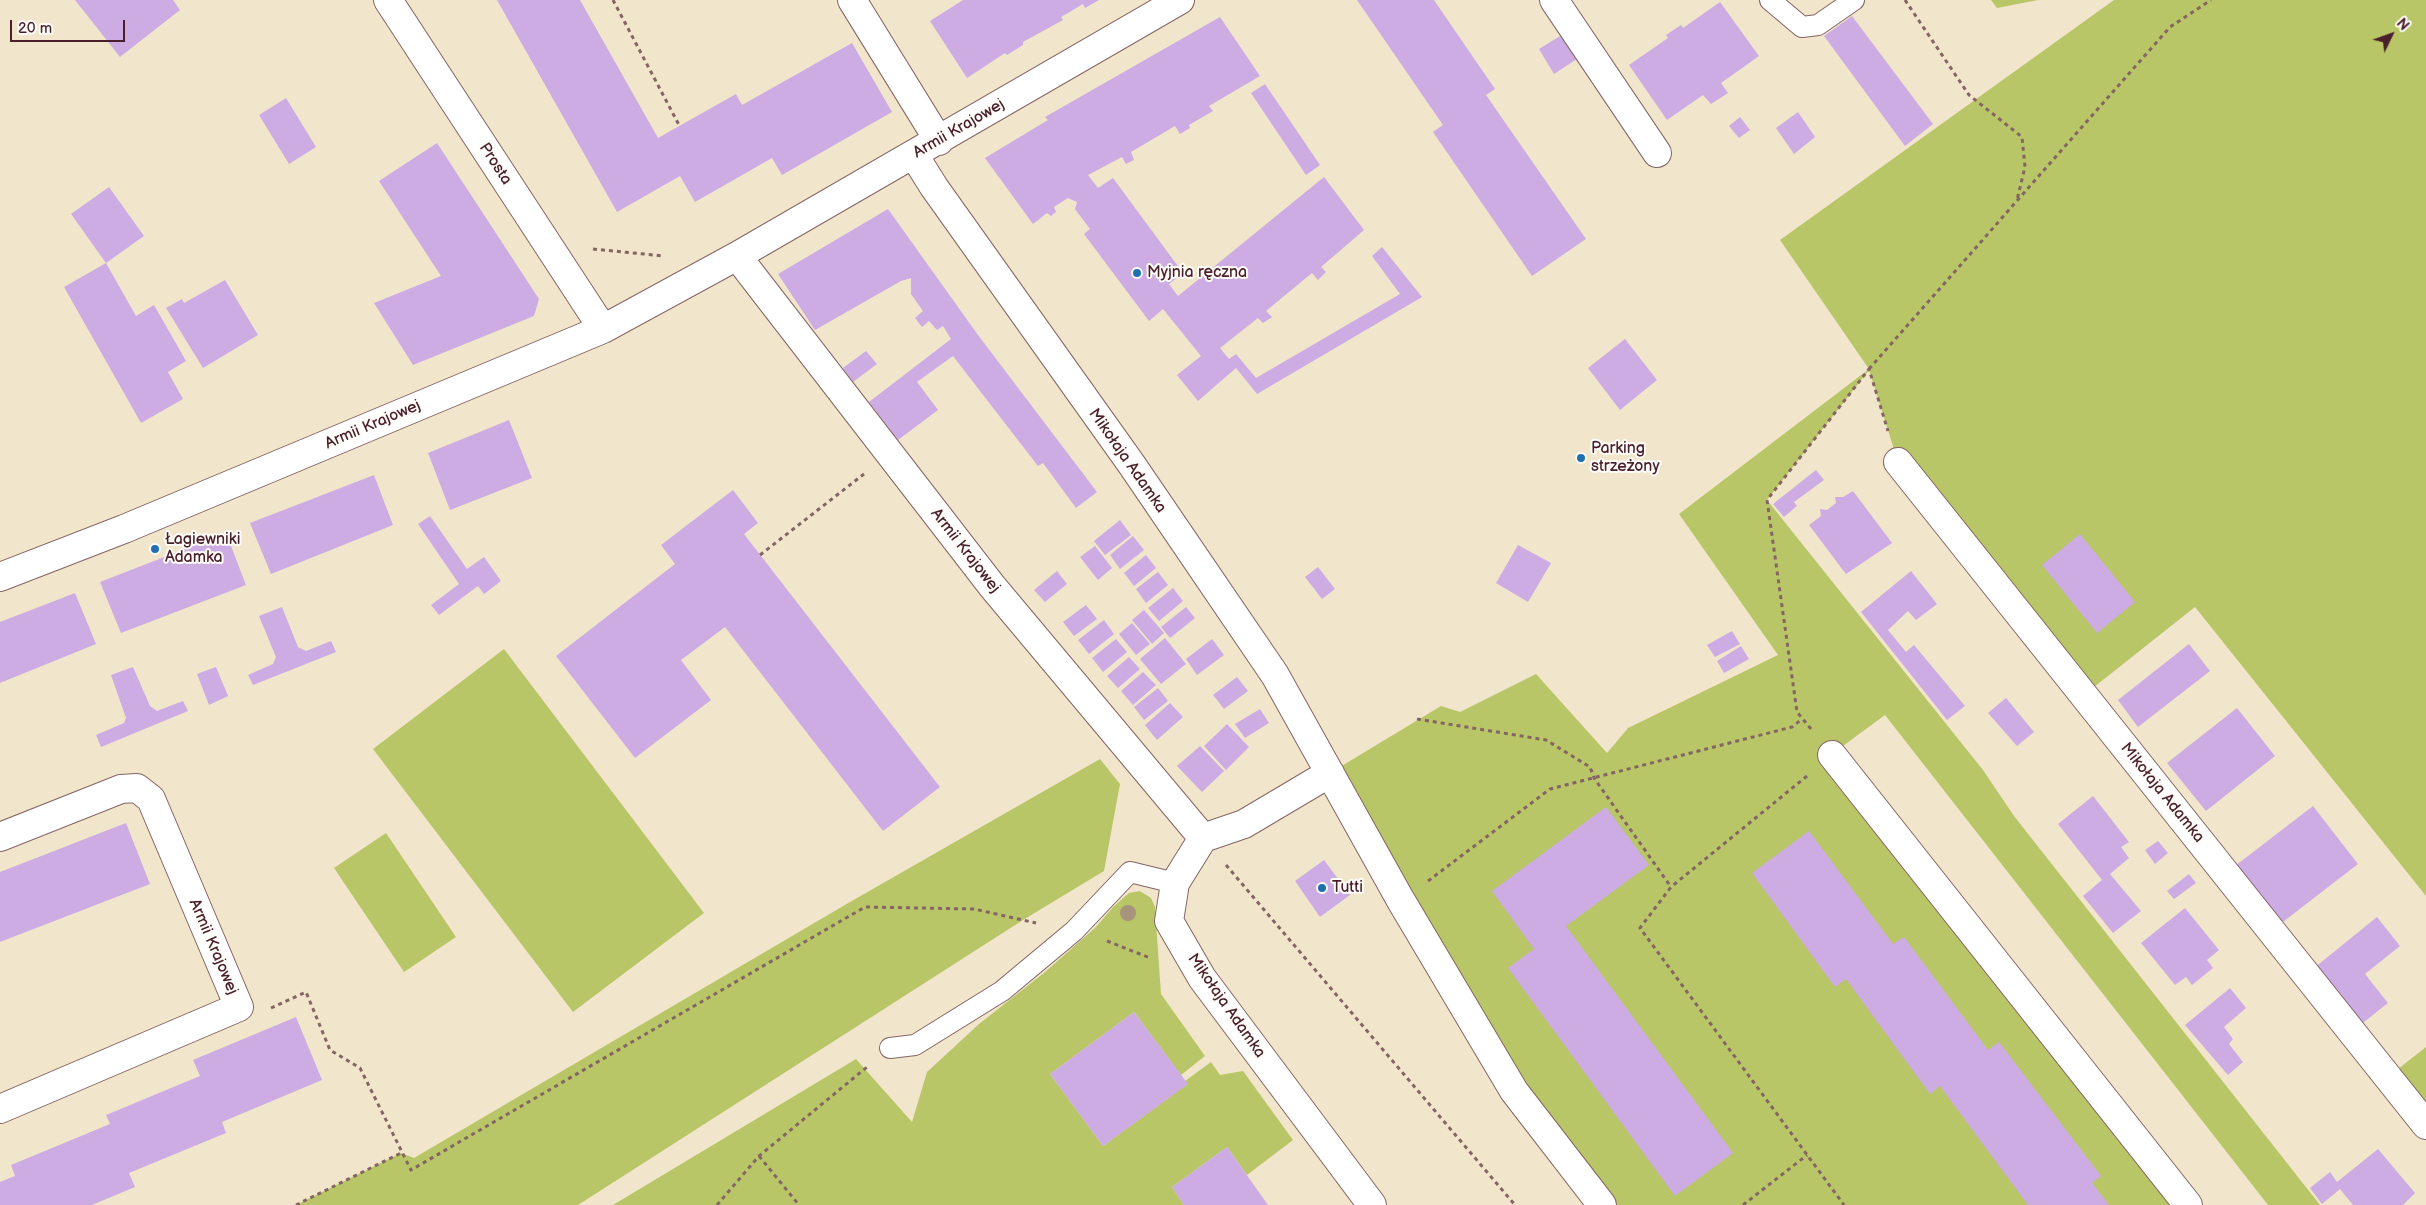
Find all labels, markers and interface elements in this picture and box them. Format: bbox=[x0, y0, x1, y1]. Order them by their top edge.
scale bar bbox=[12, 10, 128, 42]
north arrow bbox=[2366, 10, 2416, 60]
text: N bbox=[2393, 15, 2412, 34]
text: 20 m bbox=[18, 19, 52, 38]
street label: Armii Krajowej bbox=[910, 95, 1008, 163]
street label: Prosta bbox=[474, 139, 516, 189]
place label: Myjnia ręczna bbox=[1147, 263, 1247, 283]
marker: Myjnia ręczna bbox=[1131, 267, 1143, 279]
street label: Armii Krajowej bbox=[322, 396, 424, 454]
street label: Mikołaja Adamka bbox=[1084, 405, 1170, 517]
place label: Parking strzeżony bbox=[1591, 439, 1660, 477]
marker: Parking strzeżony bbox=[1575, 452, 1587, 464]
street label: Armii Krajowej bbox=[926, 505, 1004, 597]
place label: Łagiewniki Adamka bbox=[165, 530, 240, 568]
marker: Łagiewniki Adamka bbox=[149, 543, 161, 555]
street label: Mikołaja Adamka bbox=[2116, 739, 2208, 847]
place label: Tutti bbox=[1332, 878, 1363, 898]
marker: Tutti bbox=[1316, 882, 1328, 894]
street label: Armii Krajowej bbox=[184, 896, 242, 998]
street label: Mikołaja Adamka bbox=[1183, 950, 1269, 1062]

